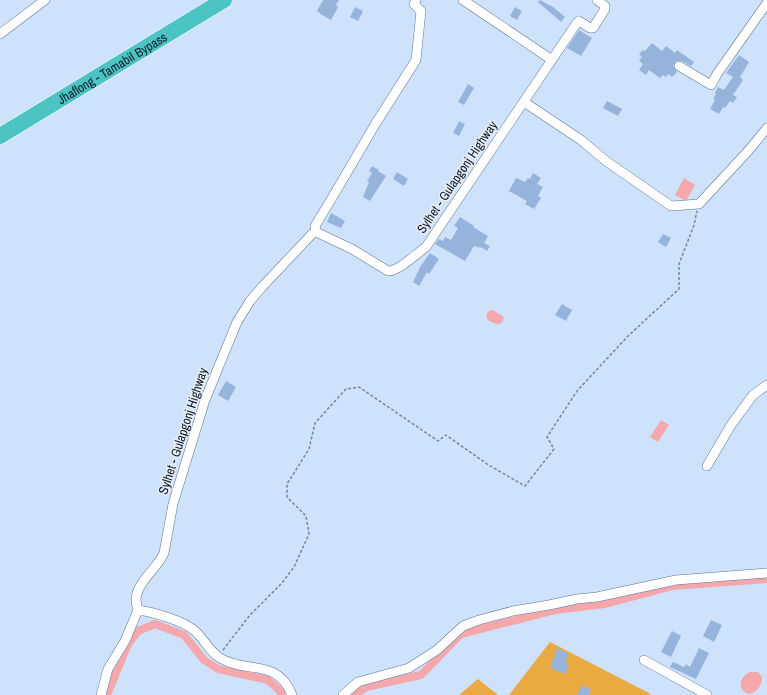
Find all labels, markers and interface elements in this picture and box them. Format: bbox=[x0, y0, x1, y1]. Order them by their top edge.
street label: Jhaflong - Tamabil Bypass bbox=[54, 28, 170, 108]
street label: Sylhet - Gulapgonj Highway bbox=[413, 117, 501, 237]
street label: Sylhet - Gulapgonj Highway bbox=[154, 365, 212, 496]

